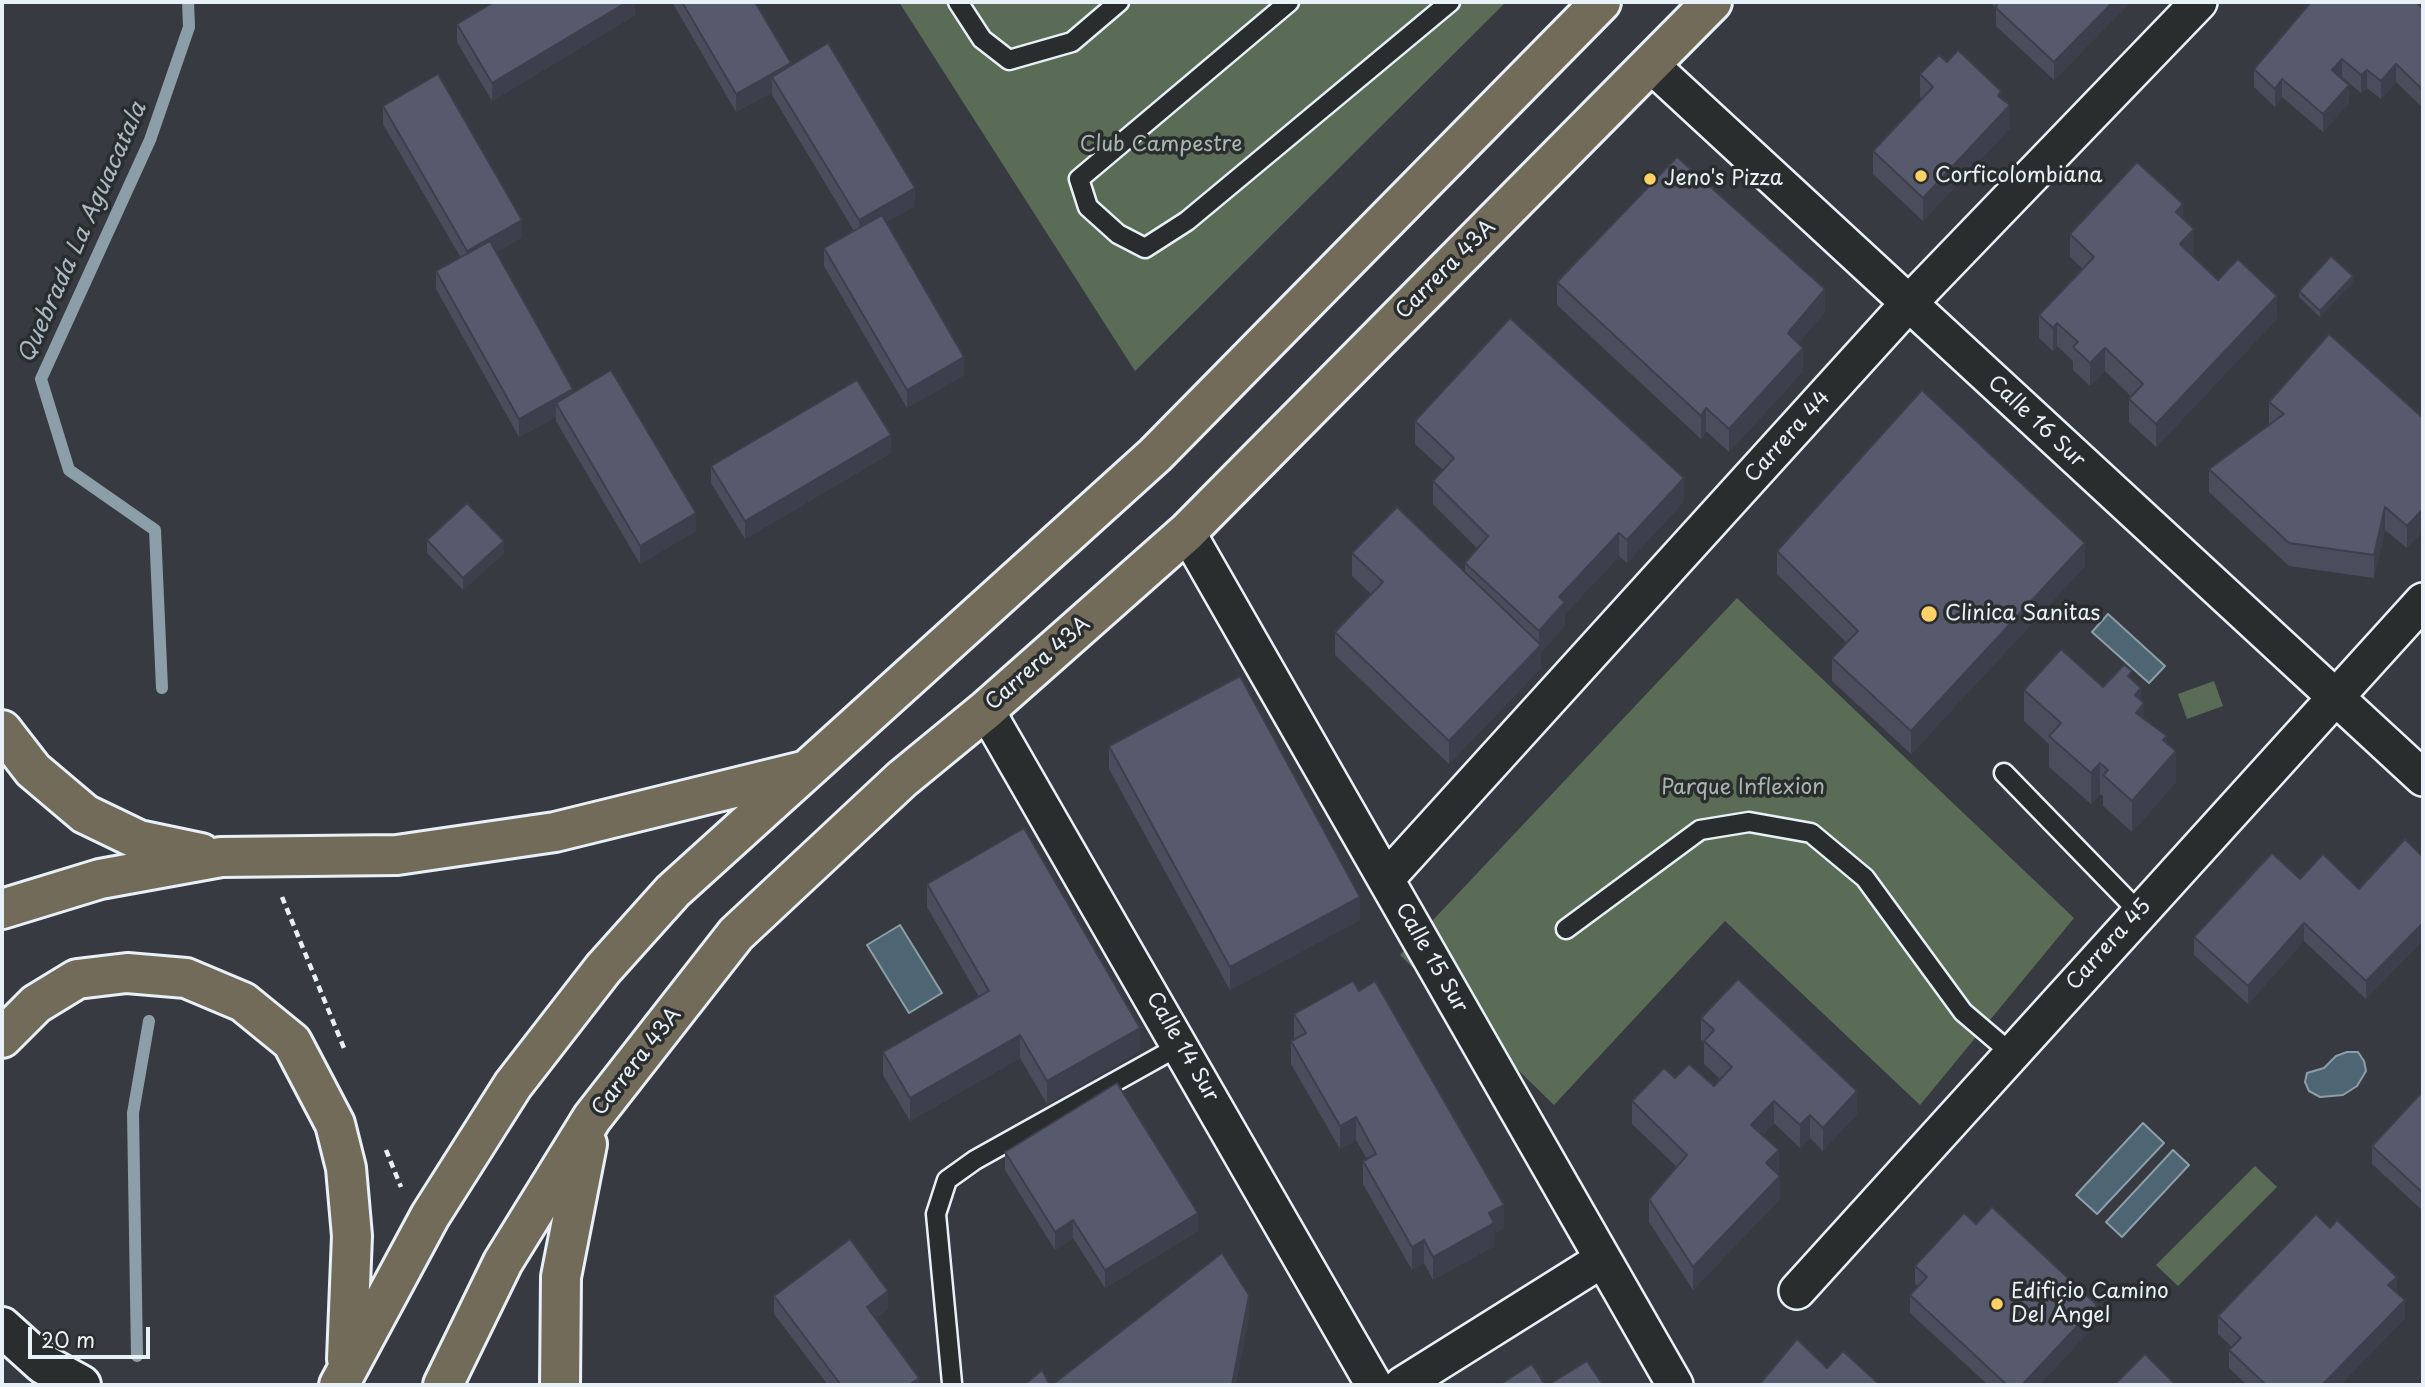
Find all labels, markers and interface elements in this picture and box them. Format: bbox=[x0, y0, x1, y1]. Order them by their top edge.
water label: Quebrada La Aguacatala bbox=[13, 98, 153, 368]
park label: Club Campestre bbox=[1080, 132, 1242, 158]
place label: Corficolombiana bbox=[1935, 163, 2102, 189]
place label: Jeno's Pizza bbox=[1664, 166, 1783, 192]
marker: Corficolombiana bbox=[1913, 168, 1929, 184]
marker: Jeno's Pizza bbox=[1642, 171, 1658, 187]
street label: Carrera 43A bbox=[1391, 215, 1501, 325]
street label: Calle 16 Sur bbox=[1982, 371, 2090, 473]
street label: Carrera 44 bbox=[1740, 386, 1836, 488]
place label: Clinica Sanitas bbox=[1945, 601, 2100, 627]
marker: Clinica Sanitas bbox=[1919, 604, 1939, 624]
street label: Carrera 43A bbox=[981, 612, 1095, 716]
park label: Parque Inflexion bbox=[1661, 775, 1825, 801]
street label: Carrera 45 bbox=[2062, 894, 2156, 996]
street label: Calle 15 Sur bbox=[1389, 899, 1473, 1017]
street label: Calle 14 Sur bbox=[1140, 987, 1224, 1107]
street label: Carrera 43A bbox=[587, 1003, 687, 1121]
place label: Edificio Camino Del Ángel bbox=[2011, 1279, 2169, 1329]
marker: Edificio Camino Del Ángel bbox=[1989, 1296, 2005, 1312]
scale bar bbox=[32, 1314, 154, 1358]
text: 20 m bbox=[41, 1323, 95, 1355]

